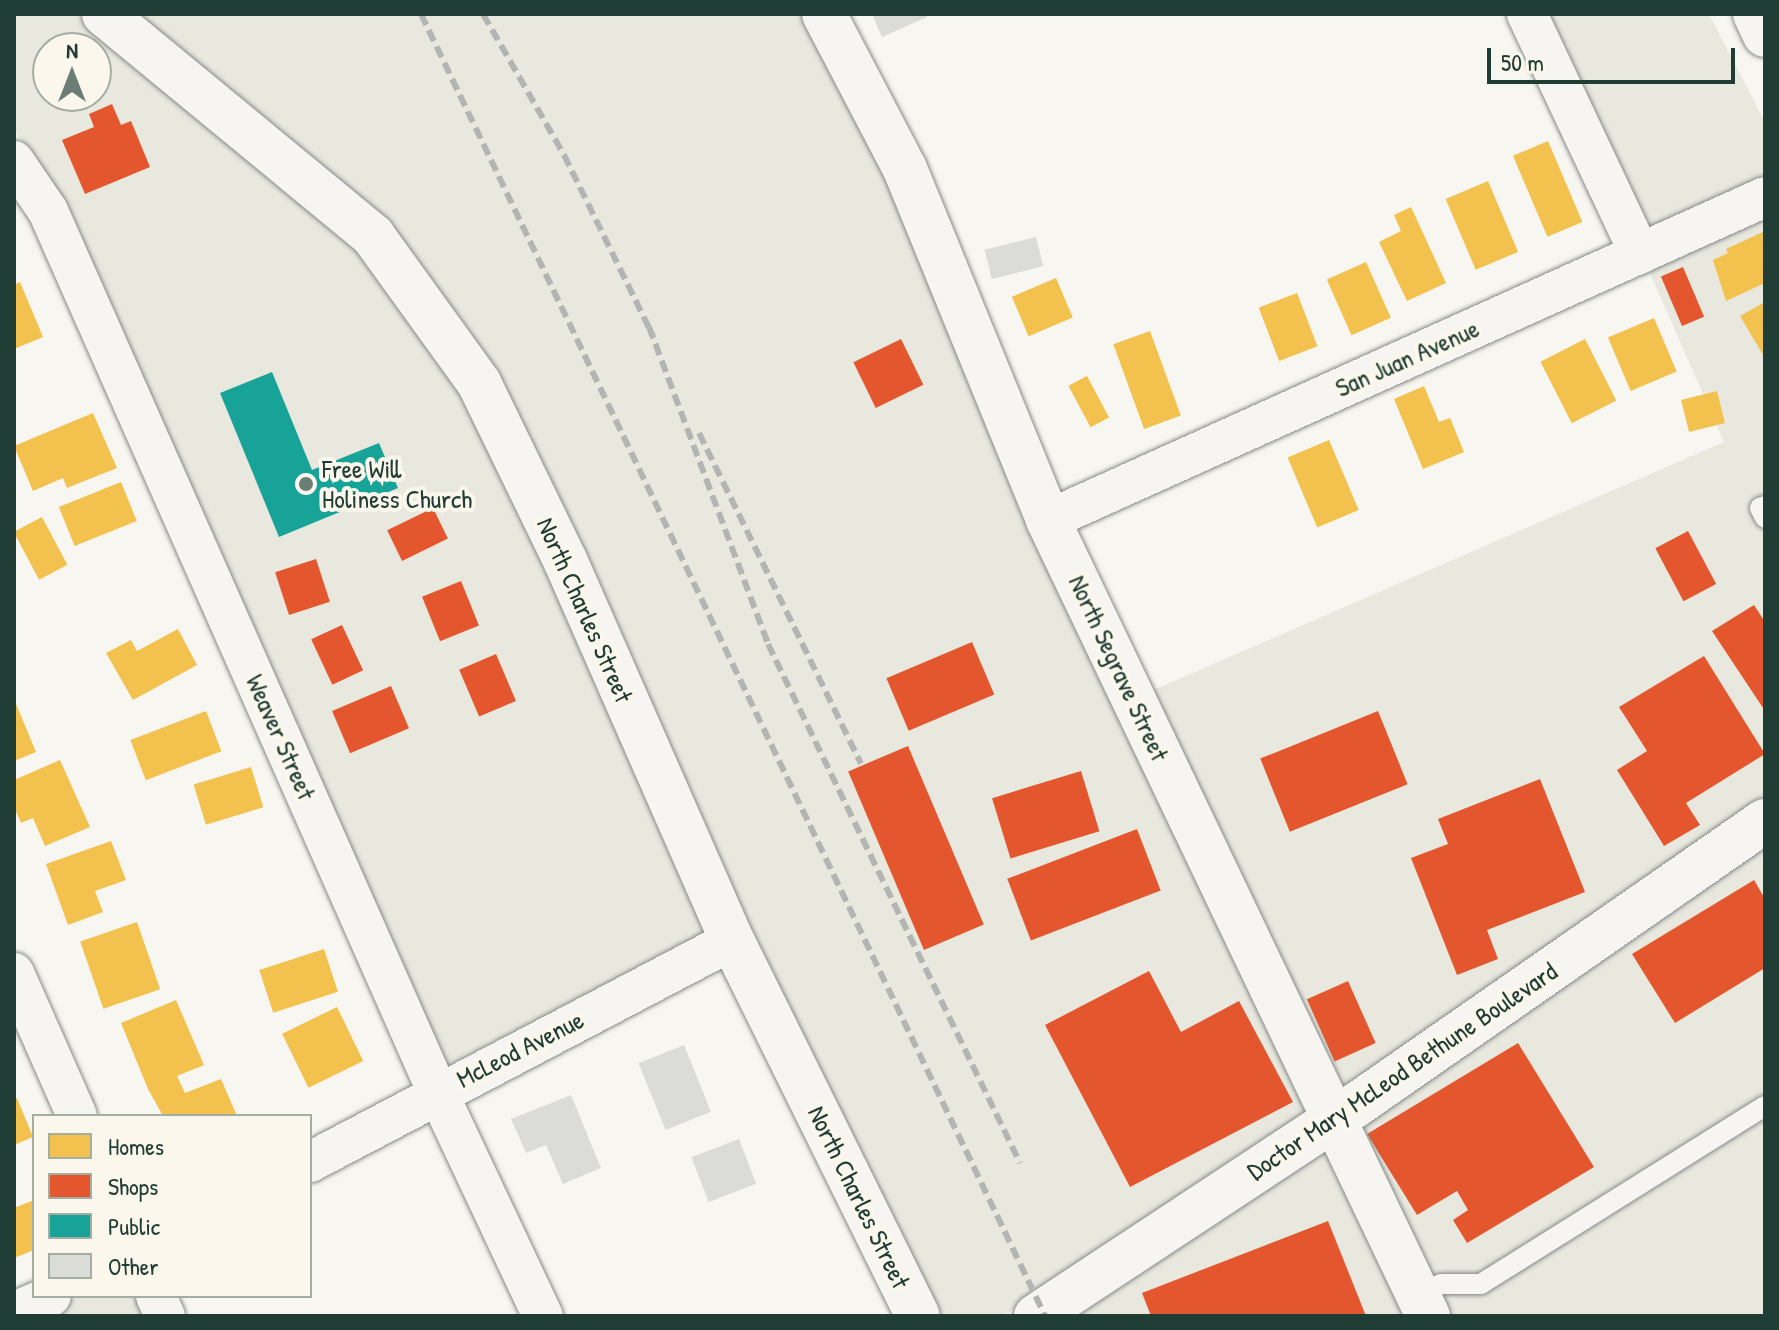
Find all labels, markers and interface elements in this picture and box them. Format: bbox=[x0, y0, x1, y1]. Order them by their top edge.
north arrow bbox=[32, 32, 112, 112]
scale bar bbox=[1491, 32, 1739, 82]
text: N bbox=[66, 35, 78, 65]
text: 50 m bbox=[1501, 46, 1544, 78]
street label: San Juan Avenue bbox=[1330, 312, 1484, 404]
place label: Free Will Holiness Church bbox=[322, 453, 472, 514]
marker: Free Will Holiness Church bbox=[297, 475, 315, 493]
street label: North Charles Street bbox=[530, 513, 640, 707]
street label: North Segrave Street bbox=[1062, 570, 1176, 766]
street label: Weaver Street bbox=[240, 670, 322, 804]
street label: Doctor Mary McLeod Bethune Boulevard bbox=[1241, 955, 1563, 1187]
street label: McLeod Avenue bbox=[451, 1004, 589, 1094]
street label: North Charles Street bbox=[801, 1101, 917, 1293]
legend bbox=[32, 1114, 312, 1298]
text: Homes bbox=[108, 1130, 164, 1162]
text: Shops bbox=[108, 1170, 158, 1202]
text: Public bbox=[108, 1210, 160, 1242]
text: Other bbox=[108, 1250, 158, 1282]

